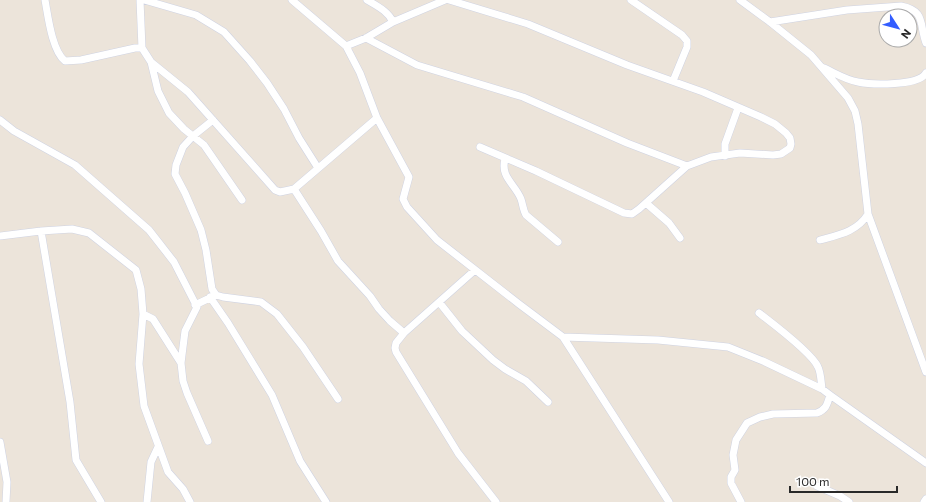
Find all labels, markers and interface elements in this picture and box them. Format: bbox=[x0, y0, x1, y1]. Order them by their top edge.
north arrow bbox=[878, 8, 918, 48]
text: N bbox=[899, 27, 914, 41]
scale bar bbox=[790, 468, 897, 494]
text: 100 m bbox=[796, 474, 830, 488]

